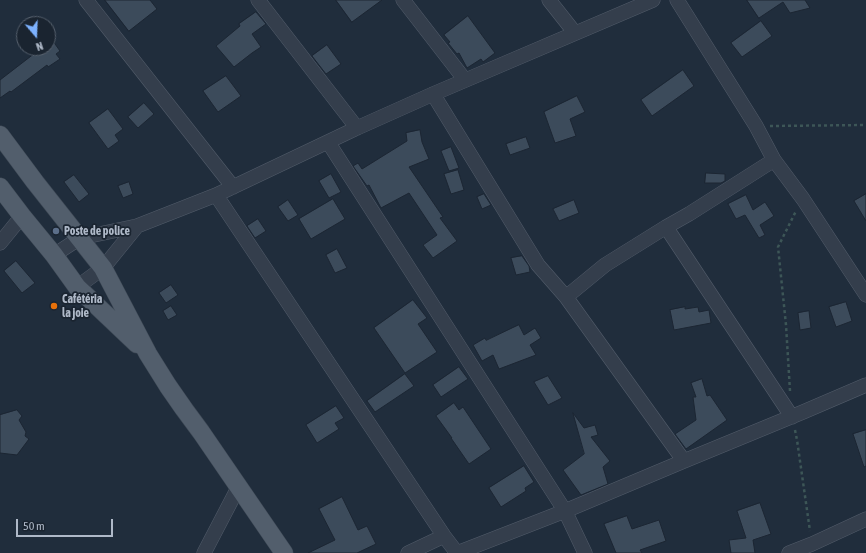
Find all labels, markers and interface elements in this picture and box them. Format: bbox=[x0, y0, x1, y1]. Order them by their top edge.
north arrow bbox=[16, 16, 56, 56]
text: N bbox=[35, 40, 45, 53]
place label: Poste de police bbox=[64, 224, 130, 238]
marker: Poste de police bbox=[51, 226, 61, 236]
place label: Cafétéria la joie bbox=[62, 292, 102, 320]
marker: Cafétéria la joie bbox=[49, 301, 59, 311]
scale bar bbox=[18, 511, 115, 537]
text: 50 m bbox=[23, 519, 45, 533]

